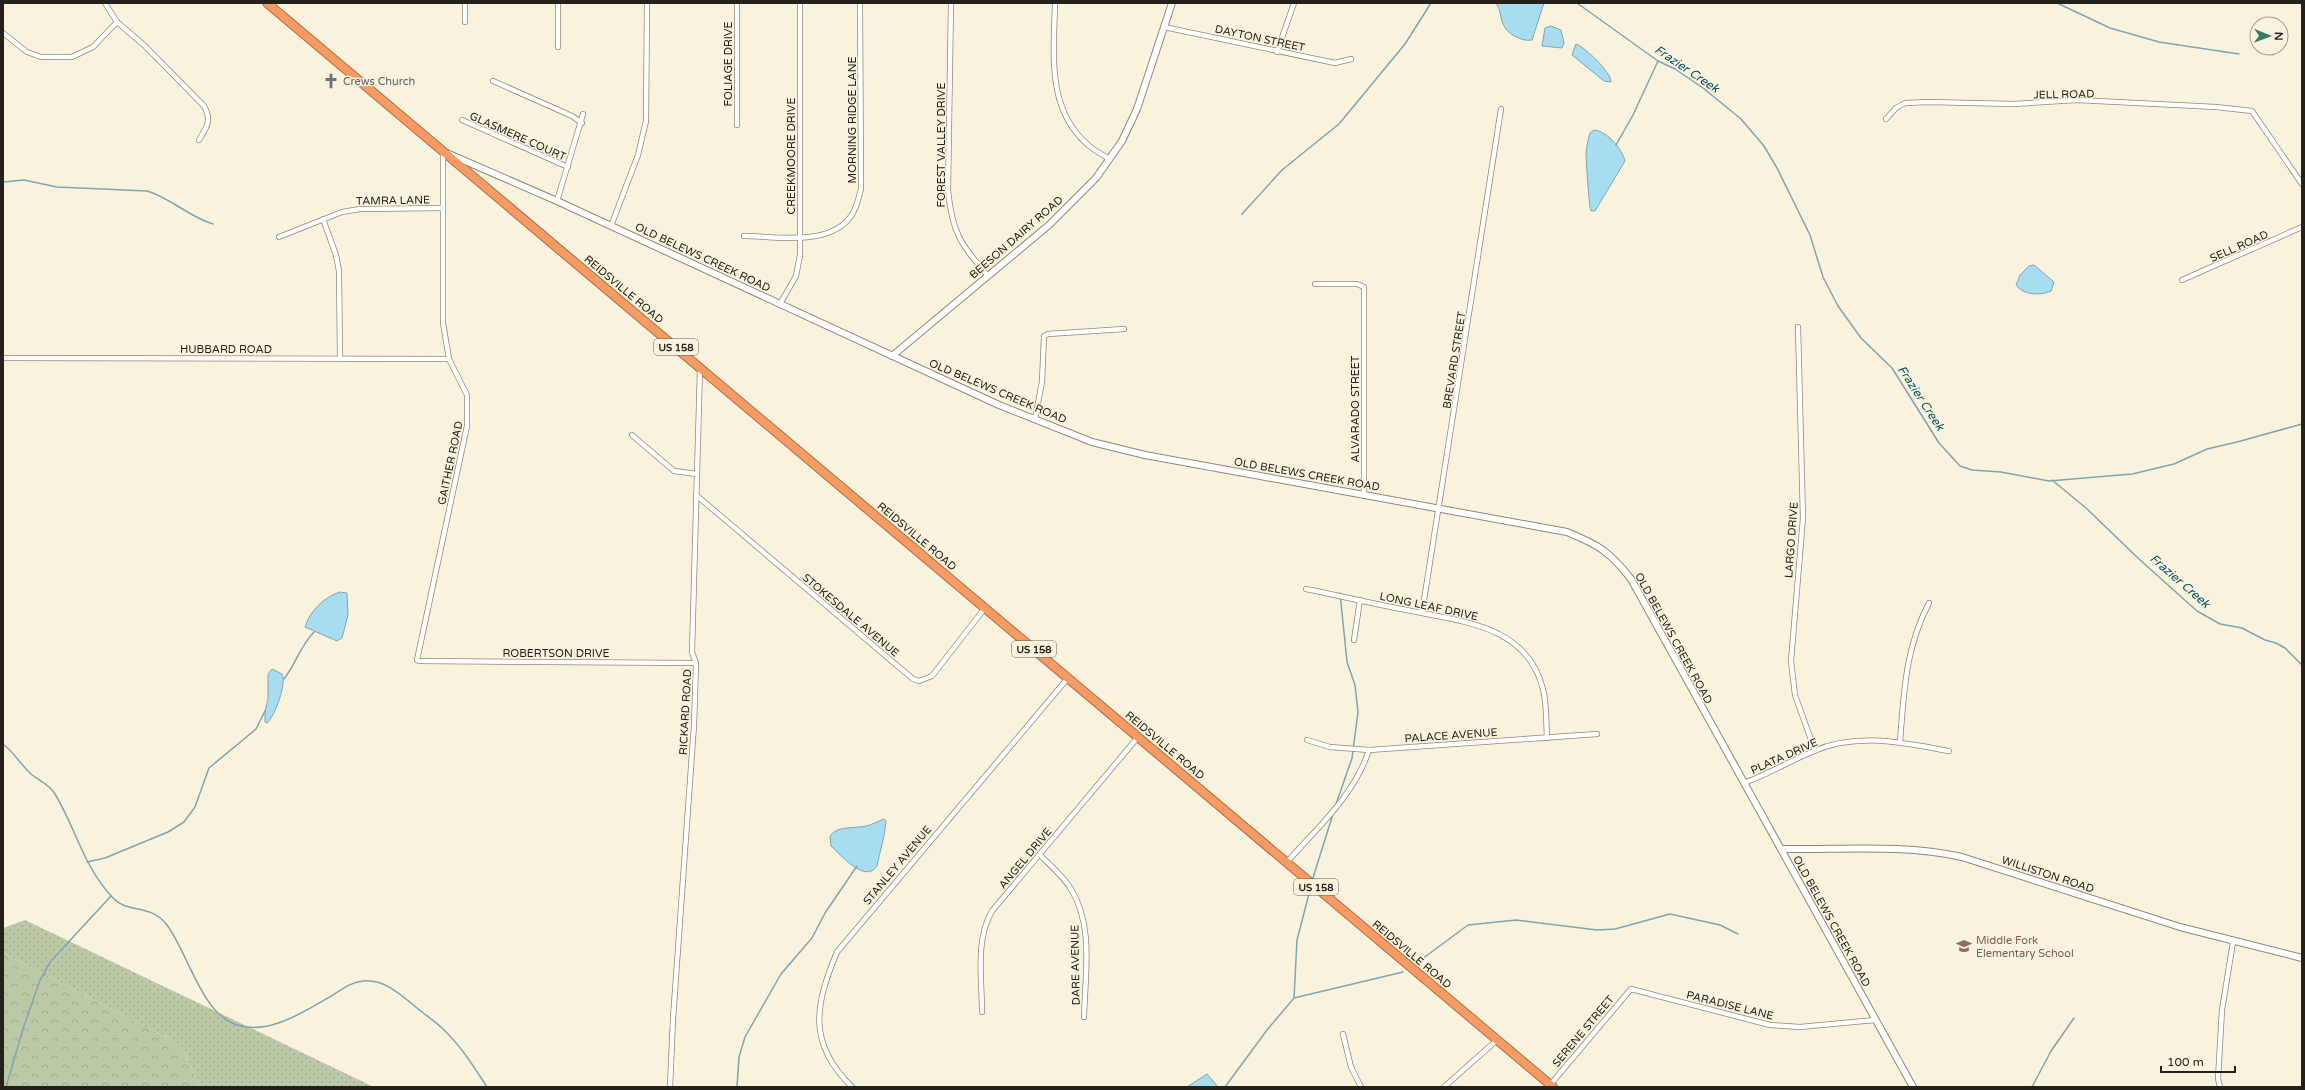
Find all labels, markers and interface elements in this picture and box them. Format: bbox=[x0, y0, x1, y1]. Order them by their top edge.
north arrow bbox=[2249, 16, 2289, 56]
street label: FOLIAGE DRIVE bbox=[722, 21, 735, 107]
street label: DAYTON STREET bbox=[1214, 23, 1306, 54]
text: N bbox=[2272, 32, 2285, 41]
water label: Frazier Creek bbox=[1652, 42, 1723, 96]
street label: MORNING RIDGE LANE bbox=[846, 57, 859, 183]
church icon: Crews Church bbox=[322, 72, 340, 90]
place label: Crews Church bbox=[343, 75, 415, 88]
street label: FOREST VALLEY DRIVE bbox=[935, 83, 948, 208]
street label: JELL ROAD bbox=[2034, 87, 2094, 102]
street label: CREEKMOORE DRIVE bbox=[785, 98, 798, 214]
street label: GLASMERE COURT bbox=[468, 109, 568, 164]
street label: TAMRA LANE bbox=[356, 193, 430, 208]
street label: BEESON DAIRY ROAD bbox=[967, 193, 1066, 281]
street label: OLD BELEWS CREEK ROAD bbox=[633, 220, 773, 295]
street label: SELL ROAD bbox=[2208, 228, 2270, 265]
street label: REIDSVILLE ROAD bbox=[581, 252, 666, 326]
street label: BREVARD STREET bbox=[1440, 310, 1469, 410]
road number: US 158 bbox=[654, 339, 698, 355]
street label: HUBBARD ROAD bbox=[180, 343, 272, 356]
street label: ALVARADO STREET bbox=[1349, 355, 1362, 463]
street label: OLD BELEWS CREEK ROAD bbox=[927, 357, 1068, 426]
water label: Frazier Creek bbox=[1895, 363, 1948, 434]
street label: GAITHER ROAD bbox=[435, 420, 466, 506]
street label: OLD BELEWS CREEK ROAD bbox=[1233, 455, 1381, 494]
street label: REIDSVILLE ROAD bbox=[874, 499, 959, 573]
street label: LARGO DRIVE bbox=[1782, 502, 1801, 578]
water label: Frazier Creek bbox=[2147, 551, 2214, 612]
street label: OLD BELEWS CREEK ROAD bbox=[1632, 570, 1715, 706]
street label: STOKESDALE AVENUE bbox=[800, 571, 902, 660]
street label: LONG LEAF DRIVE bbox=[1378, 590, 1479, 623]
road number: US 158 bbox=[1012, 641, 1056, 657]
street label: ROBERTSON DRIVE bbox=[502, 647, 610, 660]
street label: RICKARD ROAD bbox=[677, 669, 694, 755]
street label: REIDSVILLE ROAD bbox=[1122, 708, 1207, 782]
street label: PALACE AVENUE bbox=[1404, 726, 1498, 745]
street label: PLATA DRIVE bbox=[1749, 736, 1820, 777]
street label: STANLEY AVENUE bbox=[861, 823, 934, 908]
street label: ANGEL DRIVE bbox=[996, 825, 1055, 891]
street label: OLD BELEWS CREEK ROAD bbox=[1790, 853, 1873, 989]
street label: WILLISTON ROAD bbox=[2000, 853, 2096, 896]
road number: US 158 bbox=[1294, 879, 1338, 895]
street label: REIDSVILLE ROAD bbox=[1369, 917, 1454, 991]
street label: DARE AVENUE bbox=[1068, 925, 1083, 1005]
place label: Middle Fork Elementary School bbox=[1976, 934, 2074, 960]
school or university icon: Middle Fork Elementary School bbox=[1955, 937, 1973, 955]
street label: PARADISE LANE bbox=[1685, 988, 1775, 1023]
street label: SERENE STREET bbox=[1550, 993, 1617, 1070]
scale bar bbox=[2161, 1048, 2235, 1074]
text: 100 m bbox=[2167, 1055, 2204, 1069]

